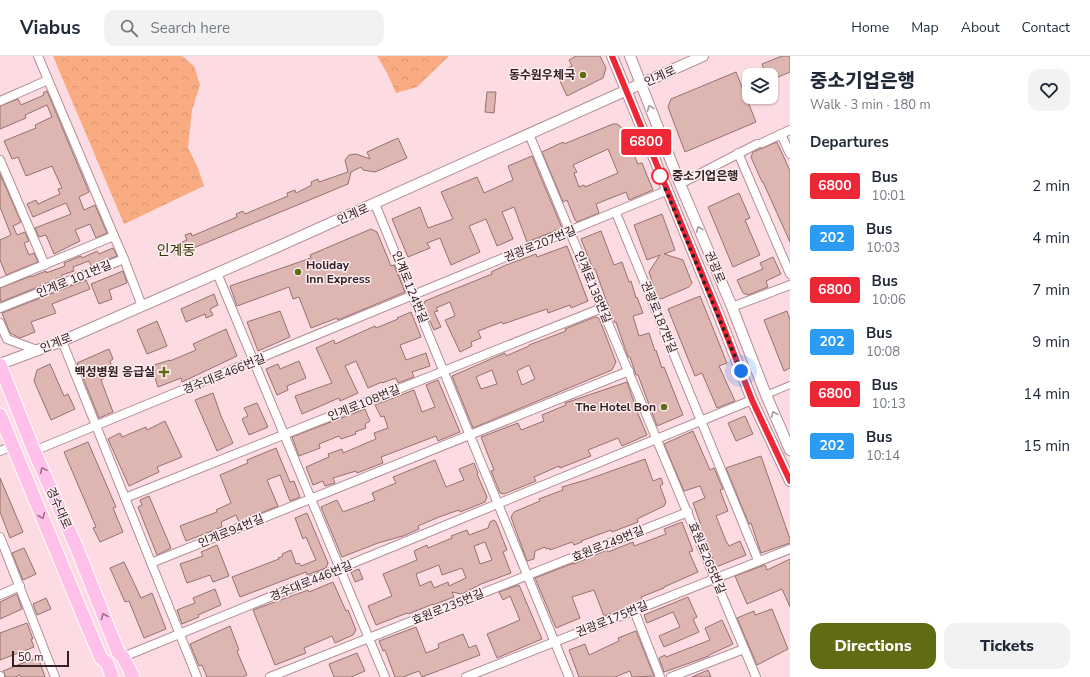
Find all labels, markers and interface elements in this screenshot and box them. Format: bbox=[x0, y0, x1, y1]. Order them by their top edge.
search box bbox=[104, 10, 384, 46]
text: Viabus bbox=[20, 15, 80, 41]
icon: search bbox=[118, 17, 140, 39]
text: Search here bbox=[150, 18, 230, 38]
text: Home bbox=[851, 18, 889, 37]
text: Map bbox=[911, 18, 939, 37]
text: About bbox=[961, 18, 1000, 37]
text: Contact bbox=[1022, 18, 1070, 37]
street label: 인계로 bbox=[642, 62, 678, 90]
place label: 동수원우체국 bbox=[509, 67, 575, 83]
map controls bbox=[742, 68, 778, 104]
button: layers bbox=[742, 68, 778, 104]
text: 중소기업은행 bbox=[810, 68, 915, 94]
button: heart bbox=[1028, 69, 1070, 111]
marker: 동수원우체국 bbox=[578, 70, 588, 80]
text: Walk · 3 min · 180 m bbox=[810, 96, 931, 114]
one-way arrow bbox=[647, 105, 655, 112]
line badge: 6800 bbox=[618, 129, 674, 155]
text: 6800 bbox=[629, 132, 663, 151]
text: Departures bbox=[810, 132, 889, 152]
marker: 중소기업은행 bbox=[651, 167, 669, 185]
text: Bus bbox=[872, 167, 898, 187]
place label: 중소기업은행 bbox=[672, 168, 738, 184]
text: 6800 bbox=[818, 176, 852, 195]
text: 2 min bbox=[1032, 176, 1070, 196]
text: 10:01 bbox=[872, 187, 906, 205]
street label: 인계로 bbox=[335, 200, 371, 228]
text: Bus bbox=[866, 219, 892, 239]
street label: 권광로207번길 bbox=[501, 222, 579, 266]
one-way arrow bbox=[696, 225, 704, 232]
text: 202 bbox=[819, 228, 845, 247]
text: 4 min bbox=[1032, 228, 1070, 248]
text: 10:03 bbox=[866, 239, 900, 257]
district label: 인계동 bbox=[157, 241, 195, 260]
street label: 인계로124번길 bbox=[388, 248, 432, 326]
street label: 인계로138번길 bbox=[571, 249, 615, 325]
street label: 권광로 bbox=[701, 249, 729, 285]
street label: 인계로 101번길 bbox=[34, 257, 114, 301]
place label: Holiday Inn Express bbox=[306, 257, 371, 287]
marker: Holiday Inn Express bbox=[293, 267, 303, 277]
text: Bus bbox=[872, 271, 898, 291]
street label: 권광로187번길 bbox=[637, 278, 681, 356]
text: 6800 bbox=[818, 280, 852, 299]
text: 7 min bbox=[1032, 280, 1070, 300]
text: 10:06 bbox=[872, 291, 906, 309]
text: Bus bbox=[866, 323, 892, 343]
street label: 인계로 bbox=[38, 329, 74, 357]
text: 202 bbox=[819, 332, 845, 351]
text: 9 min bbox=[1032, 332, 1070, 352]
text: 10:08 bbox=[866, 343, 900, 361]
street label: 경수대로466번길 bbox=[180, 350, 268, 398]
your location bbox=[731, 361, 751, 381]
place label: 백성병원 응급실 bbox=[74, 364, 155, 380]
marker: 백성병원 응급실 bbox=[158, 366, 170, 378]
text: Bus bbox=[872, 375, 898, 395]
street label: 인계로108번길 bbox=[325, 381, 403, 425]
text: 6800 bbox=[818, 384, 852, 403]
text: 14 min bbox=[1023, 384, 1070, 404]
text: 10:13 bbox=[872, 395, 906, 413]
place label: The Hotel Bon bbox=[575, 399, 656, 415]
marker: The Hotel Bon bbox=[659, 402, 669, 412]
one-way arrow bbox=[771, 411, 779, 419]
text: Bus bbox=[866, 427, 892, 447]
text: 202 bbox=[819, 436, 845, 455]
text: 15 min bbox=[1023, 436, 1070, 456]
text: 10:14 bbox=[866, 447, 900, 465]
one-way arrow bbox=[39, 467, 47, 474]
street label: 경수대로 bbox=[43, 485, 75, 531]
street label: 인계로94번길 bbox=[196, 511, 266, 551]
one-way arrow bbox=[38, 512, 46, 519]
street label: 효원로265번길 bbox=[685, 520, 729, 596]
street label: 효원로249번길 bbox=[569, 522, 647, 566]
street label: 경수대로446번길 bbox=[267, 557, 355, 605]
street label: 효원로235번길 bbox=[409, 585, 487, 629]
street label: 권광로175번길 bbox=[573, 597, 651, 641]
one-way arrow bbox=[100, 612, 108, 619]
button: Directions bbox=[810, 623, 936, 669]
button: Tickets bbox=[944, 623, 1070, 669]
scale bar bbox=[12, 649, 69, 668]
text: 50 m bbox=[18, 650, 43, 665]

